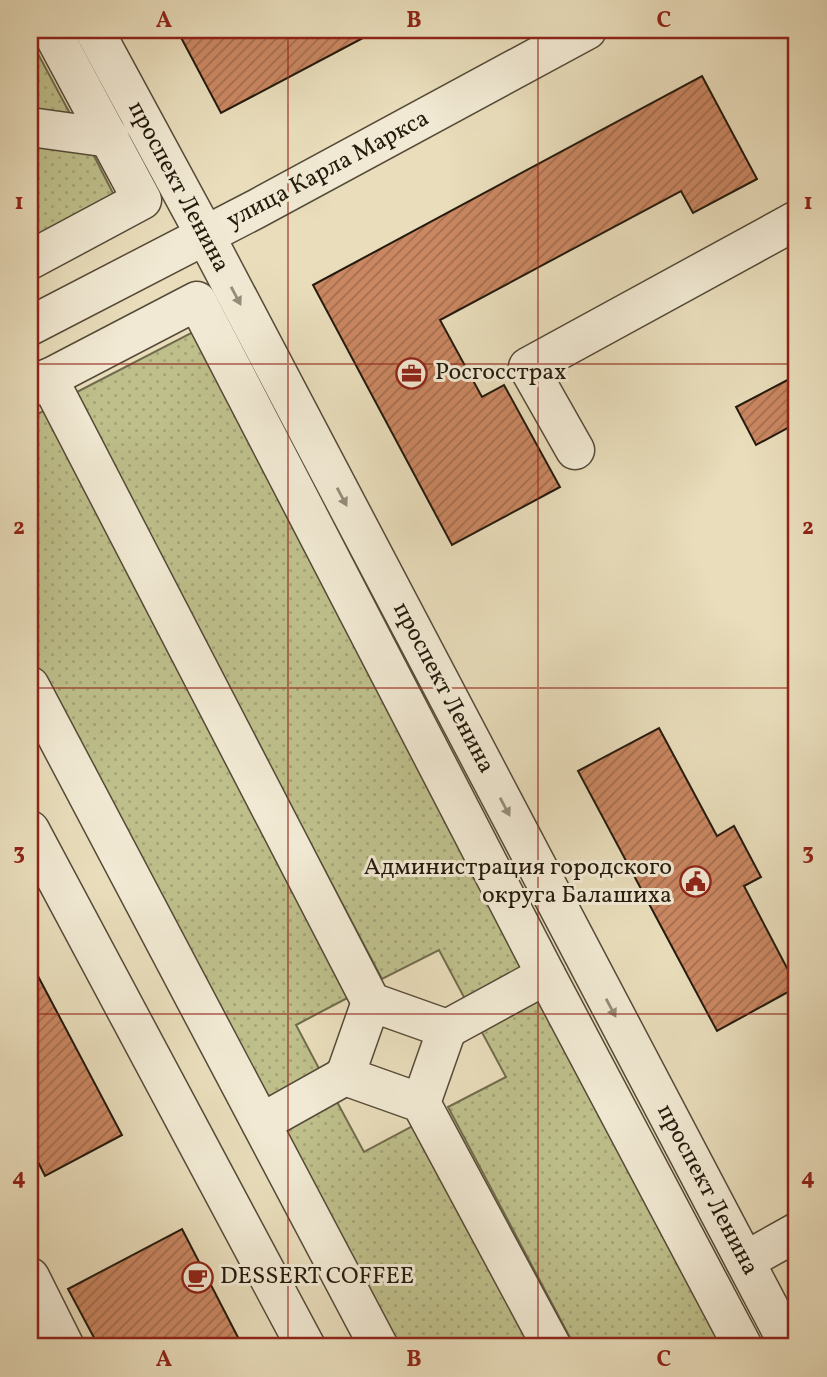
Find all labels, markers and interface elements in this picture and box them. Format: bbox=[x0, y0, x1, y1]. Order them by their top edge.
text: A bbox=[156, 5, 172, 37]
text: B bbox=[406, 5, 422, 37]
text: C bbox=[657, 5, 671, 37]
street label: проспект Ленина bbox=[118, 95, 238, 279]
street label: улица Карла Маркса bbox=[221, 102, 435, 238]
text: 1 bbox=[14, 187, 24, 219]
text: 1 bbox=[803, 187, 813, 219]
one-way arrow bbox=[231, 286, 242, 306]
office icon: Росгосстрах bbox=[395, 356, 429, 390]
place label: Росгосстрах bbox=[435, 356, 567, 390]
one-way arrow bbox=[337, 487, 348, 507]
text: 2 bbox=[13, 512, 25, 544]
text: 2 bbox=[802, 512, 814, 544]
street label: проспект Ленина bbox=[383, 596, 503, 780]
one-way arrow bbox=[500, 797, 511, 817]
text: 3 bbox=[13, 837, 25, 869]
text: 3 bbox=[802, 837, 814, 869]
place label: Администрация городского округа Балашиха bbox=[364, 851, 672, 913]
public building icon: Администрация городского округа Балашиха bbox=[678, 865, 712, 899]
one-way arrow bbox=[606, 998, 617, 1018]
street label: проспект Ленина bbox=[647, 1098, 767, 1282]
text: 4 bbox=[12, 1162, 26, 1194]
text: 4 bbox=[801, 1162, 815, 1194]
cafe icon: DESSERT COFFEE bbox=[180, 1260, 214, 1294]
place label: DESSERT COFFEE bbox=[220, 1260, 414, 1294]
text: A bbox=[156, 1344, 172, 1376]
text: B bbox=[406, 1344, 422, 1376]
text: C bbox=[657, 1344, 671, 1376]

